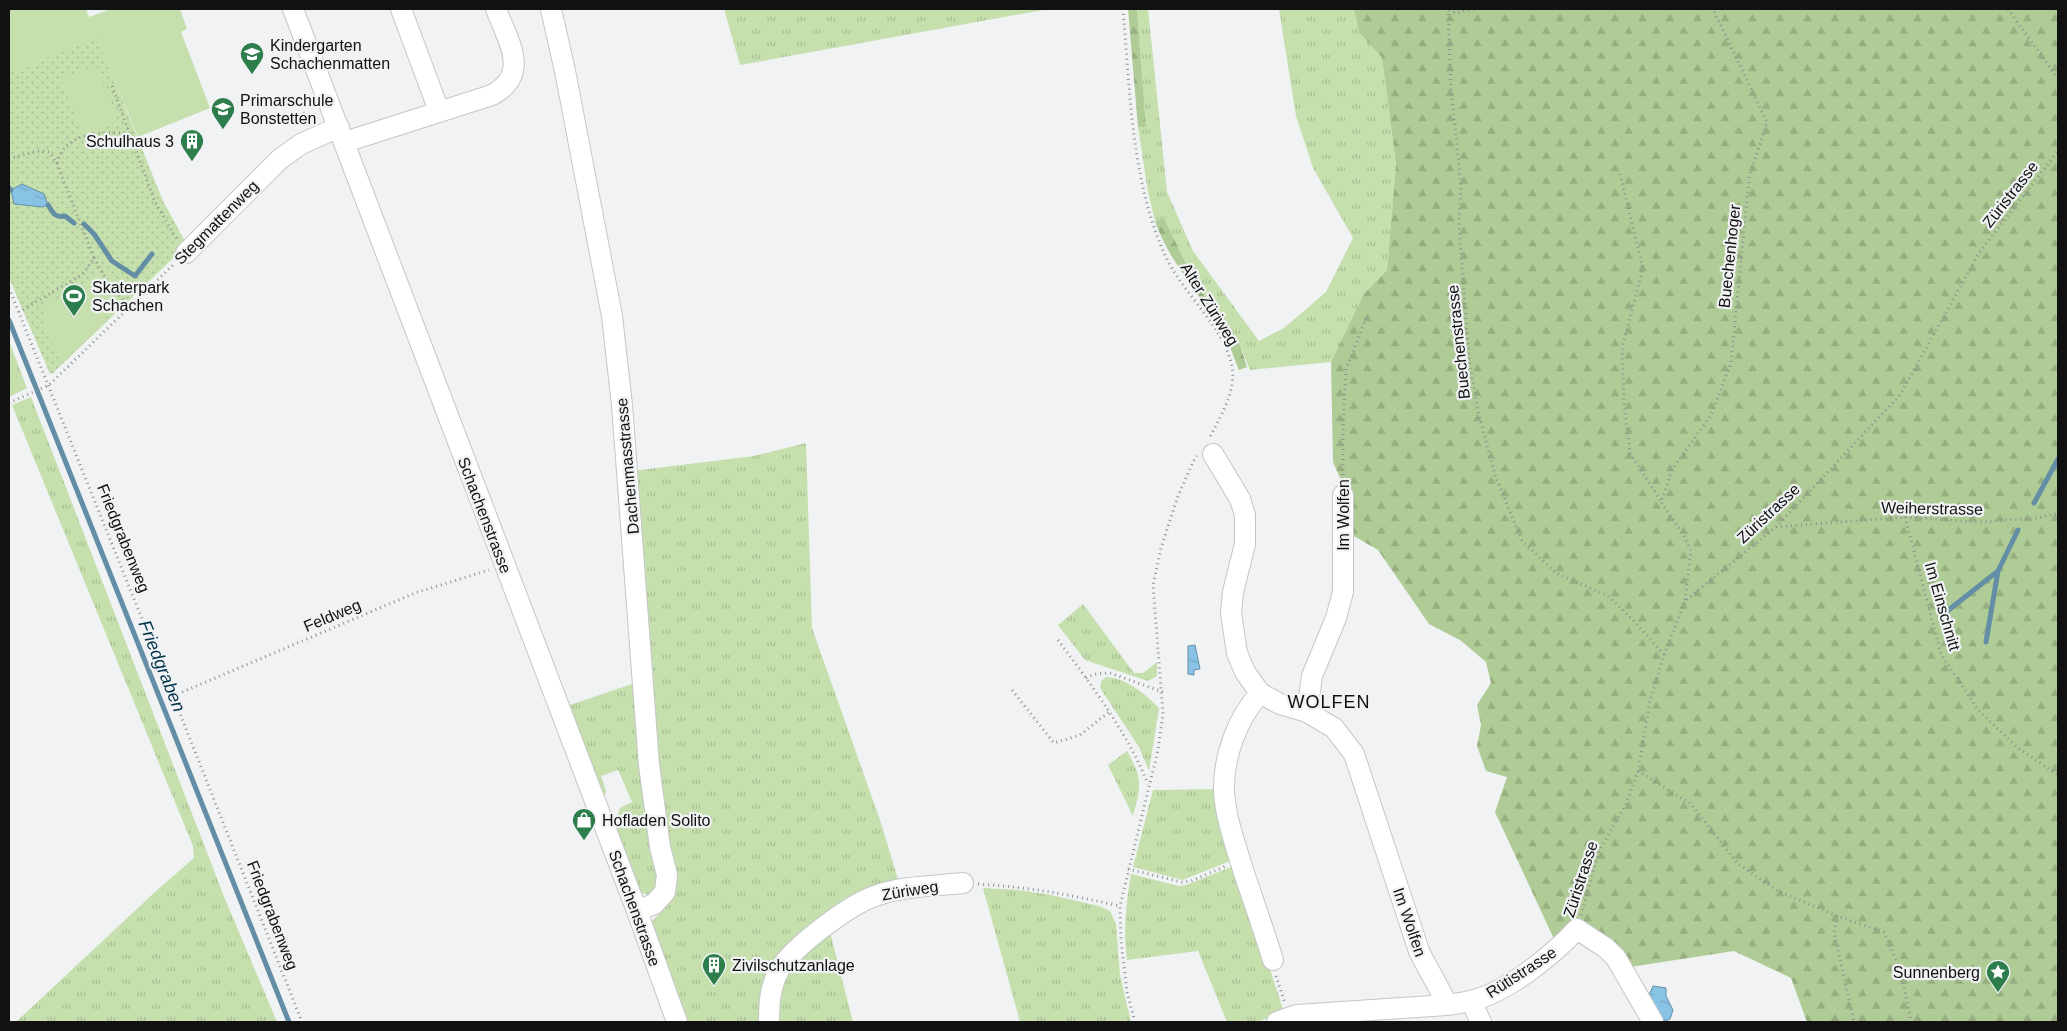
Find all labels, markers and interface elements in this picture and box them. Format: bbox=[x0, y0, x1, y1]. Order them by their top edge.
place label: Kindergarten Schachenmatten bbox=[270, 37, 390, 72]
school or university icon: Kindergarten Schachenmatten bbox=[239, 41, 265, 75]
place label: Primarschule Bonstetten bbox=[240, 92, 333, 127]
school or university icon: Primarschule Bonstetten bbox=[210, 96, 236, 130]
building icon: Schulhaus 3 bbox=[179, 128, 205, 162]
place label: Schulhaus 3 bbox=[86, 133, 174, 150]
street label: Züristrasse bbox=[1979, 158, 2042, 231]
street label: Stegmattenweg bbox=[171, 177, 262, 268]
street label: Buechenhoger bbox=[1716, 203, 1743, 309]
street label: Alter Züriweg bbox=[1177, 260, 1242, 349]
place label: Skaterpark Schachen bbox=[92, 279, 170, 314]
sports icon: Skaterpark Schachen bbox=[61, 283, 87, 317]
street label: Buechenstrasse bbox=[1444, 284, 1473, 400]
street label: Dachenmasstrasse bbox=[613, 397, 642, 535]
street label: Schachenstrasse bbox=[455, 455, 514, 576]
street label: Im Wolfen bbox=[1335, 479, 1352, 551]
street label: Züristrasse bbox=[1734, 480, 1803, 547]
street label: Friedgrabenweg bbox=[94, 481, 153, 595]
street label: Weiherstrasse bbox=[1881, 499, 1983, 518]
street label: Im Einschnitt bbox=[1922, 560, 1963, 653]
street label: Feldweg bbox=[301, 596, 363, 635]
water label: Friedgraben bbox=[135, 617, 189, 715]
district label: WOLFEN bbox=[1287, 692, 1371, 712]
shop icon: Hofladen Solito bbox=[571, 807, 597, 841]
place label: Hofladen Solito bbox=[602, 812, 711, 829]
street label: Züristrasse bbox=[1560, 839, 1601, 919]
street label: Schachenstrasse bbox=[606, 848, 664, 969]
street label: Friedgrabenweg bbox=[244, 858, 301, 972]
street label: Züriweg bbox=[881, 878, 940, 903]
street label: Im Wolfen bbox=[1390, 885, 1429, 959]
street label: Rütistrasse bbox=[1483, 943, 1560, 1001]
building icon: Zivilschutzanlage bbox=[701, 952, 727, 986]
place label: Zivilschutzanlage bbox=[732, 957, 855, 974]
place icon: Sunnenberg bbox=[1985, 959, 2011, 993]
place label: Sunnenberg bbox=[1893, 964, 1980, 981]

